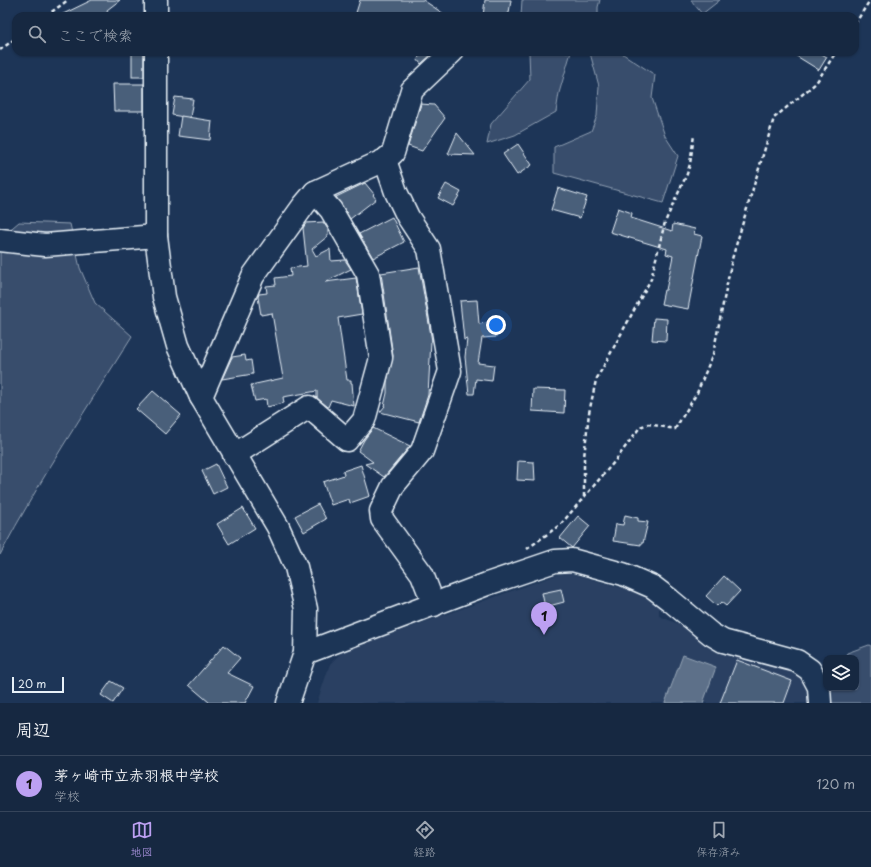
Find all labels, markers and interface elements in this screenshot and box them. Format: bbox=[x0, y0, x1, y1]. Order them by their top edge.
search box bbox=[12, 12, 859, 56]
icon: search bbox=[26, 23, 48, 45]
text: ここで検索 bbox=[58, 23, 133, 46]
your location bbox=[486, 315, 506, 335]
pin: 1 bbox=[531, 602, 557, 635]
map controls bbox=[823, 655, 859, 691]
button: layers bbox=[823, 655, 859, 691]
scale bar bbox=[12, 675, 64, 694]
text: 20 m bbox=[18, 675, 46, 692]
text: 周辺 bbox=[16, 716, 50, 742]
text: 茅ヶ崎市立赤羽根中学校 bbox=[54, 763, 219, 786]
text: 1 bbox=[26, 774, 32, 793]
text: 120 m bbox=[816, 774, 855, 793]
text: 学校 bbox=[54, 786, 80, 805]
tab: 地図 bbox=[131, 819, 153, 860]
tab: 経路 bbox=[414, 819, 436, 860]
tab: 保存済み bbox=[697, 819, 741, 860]

